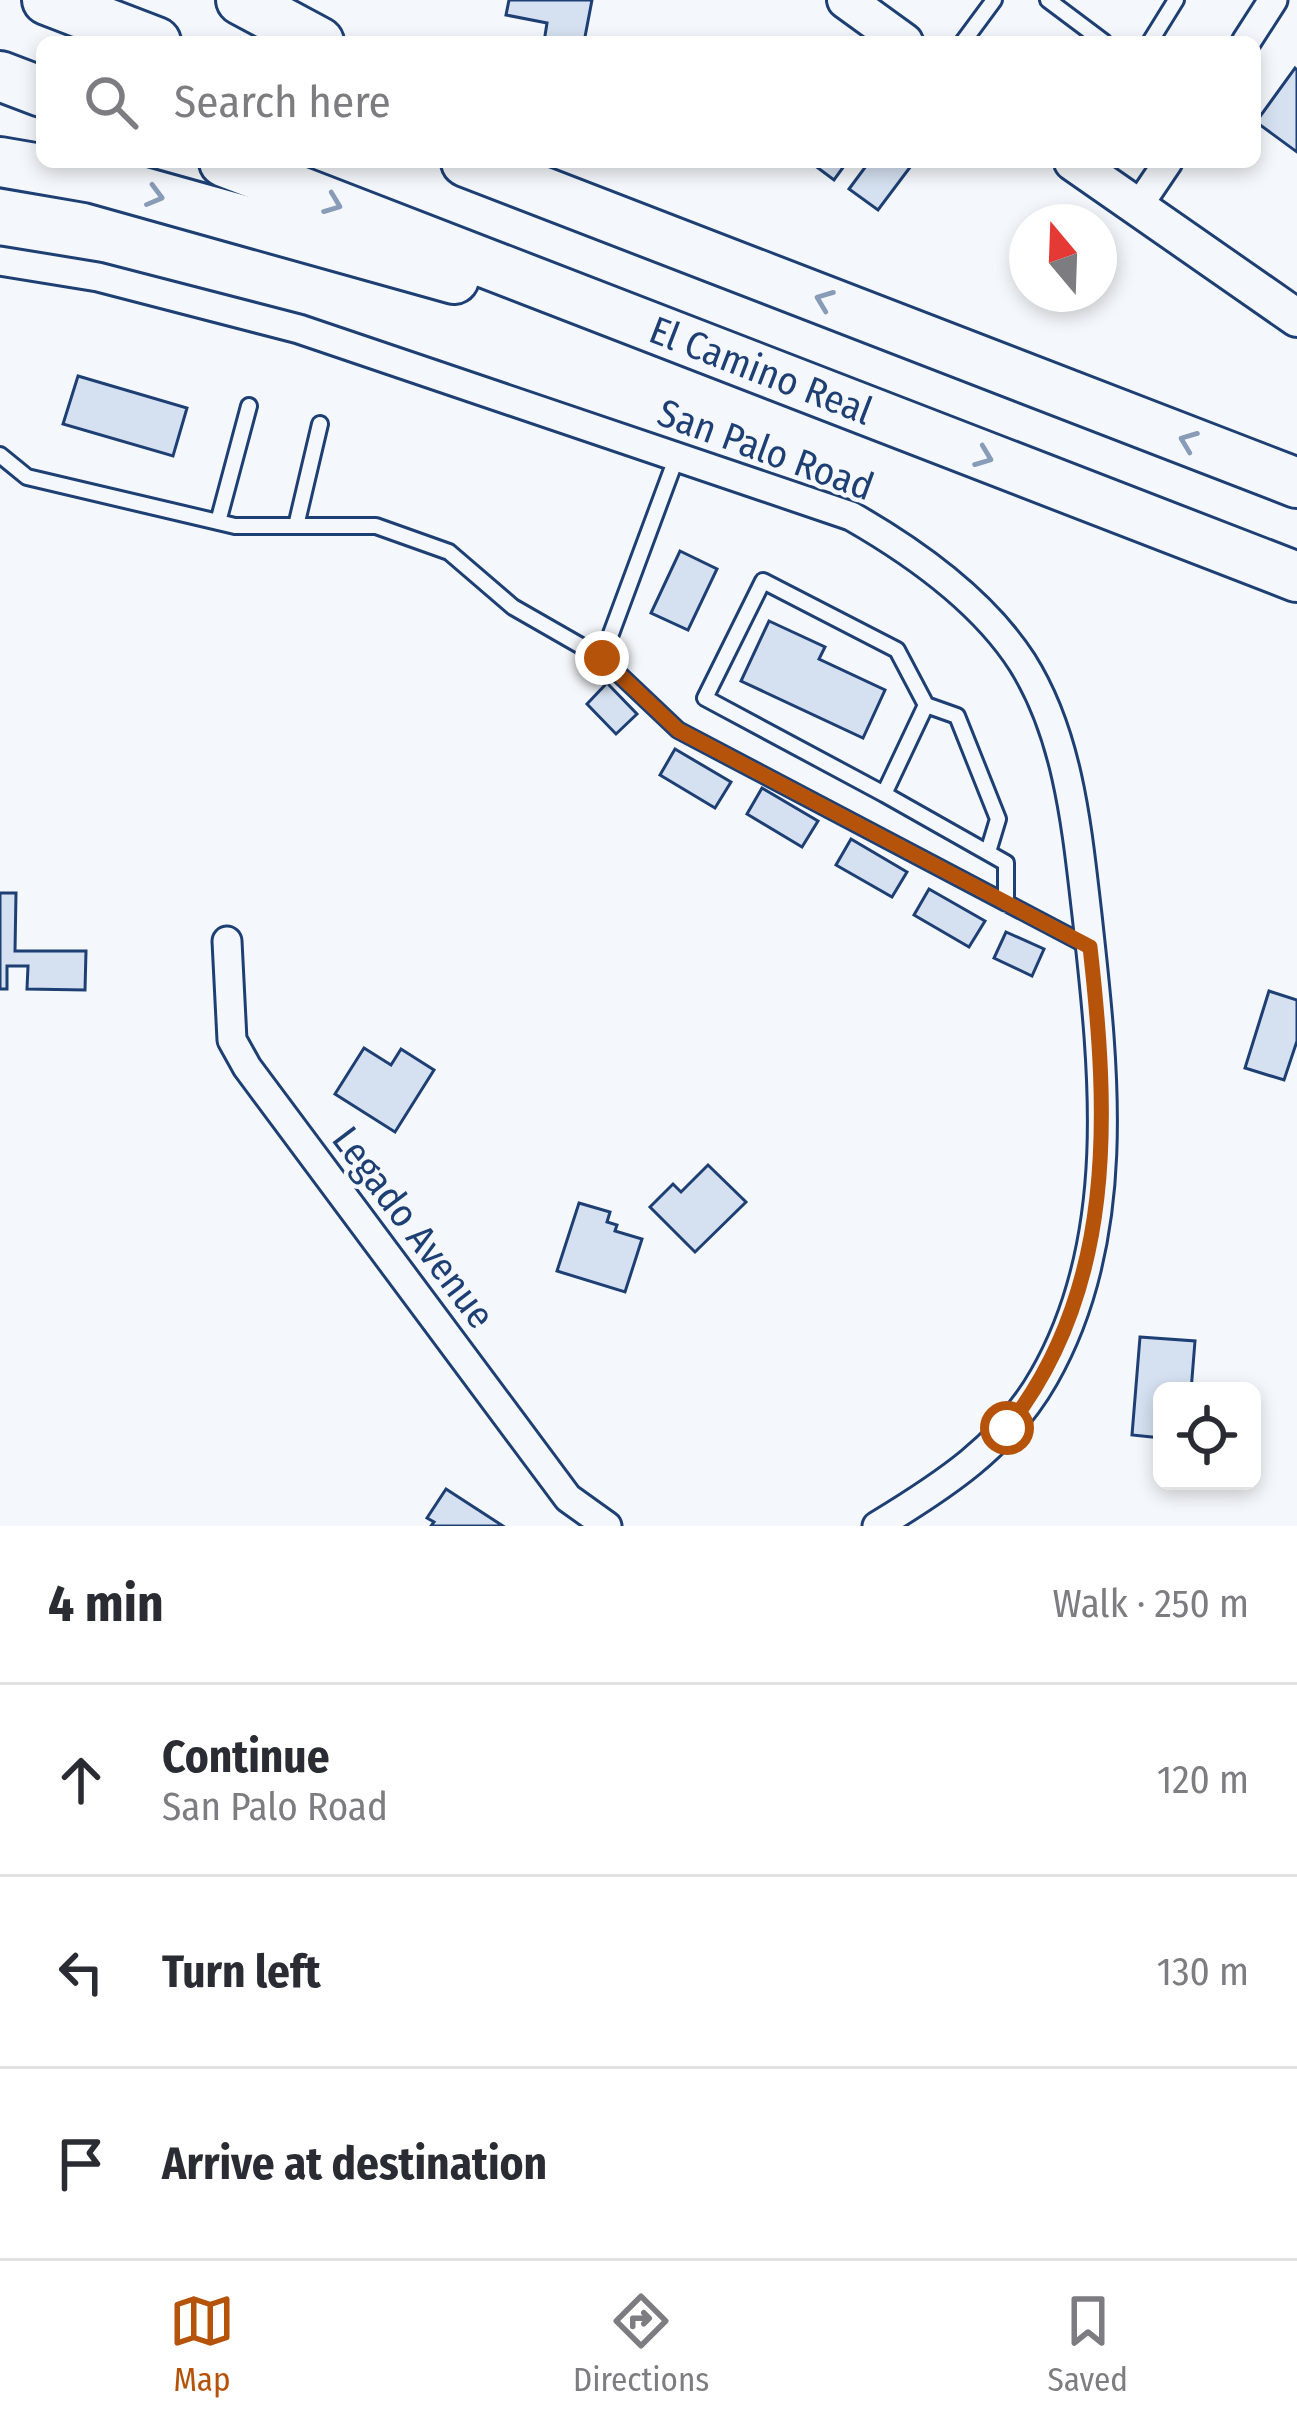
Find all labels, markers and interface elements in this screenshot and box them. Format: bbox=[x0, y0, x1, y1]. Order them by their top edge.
search box bbox=[36, 36, 1261, 168]
icon: search bbox=[78, 69, 144, 135]
text: Search here bbox=[174, 75, 391, 129]
one-way arrow bbox=[144, 181, 165, 206]
one-way arrow bbox=[321, 190, 342, 215]
north arrow bbox=[1009, 204, 1117, 312]
one-way arrow bbox=[815, 290, 836, 315]
street label: El Camino Real bbox=[643, 307, 879, 435]
street label: San Palo Road bbox=[652, 390, 880, 510]
one-way arrow bbox=[1178, 430, 1199, 455]
one-way arrow bbox=[973, 442, 994, 467]
route end bbox=[575, 631, 629, 685]
street label: Legado Avenue bbox=[323, 1118, 504, 1337]
map controls bbox=[1153, 1382, 1261, 1490]
button: locate bbox=[1153, 1382, 1261, 1490]
route start bbox=[980, 1401, 1034, 1455]
text: 4 min bbox=[48, 1573, 164, 1635]
text: Walk · 250 m bbox=[1053, 1581, 1249, 1627]
text: Continue bbox=[162, 1730, 330, 1784]
icon: ahead bbox=[48, 1747, 114, 1813]
text: 120 m bbox=[1157, 1757, 1249, 1803]
text: San Palo Road bbox=[162, 1784, 388, 1830]
icon: left bbox=[48, 1939, 114, 2005]
text: Turn left bbox=[162, 1945, 321, 1999]
text: 130 m bbox=[1157, 1949, 1249, 1995]
icon: arrive bbox=[48, 2131, 114, 2197]
text: Arrive at destination bbox=[162, 2137, 547, 2191]
tab: Map bbox=[169, 2288, 235, 2400]
tab: Directions bbox=[573, 2288, 709, 2400]
tab: Saved bbox=[1047, 2288, 1128, 2400]

